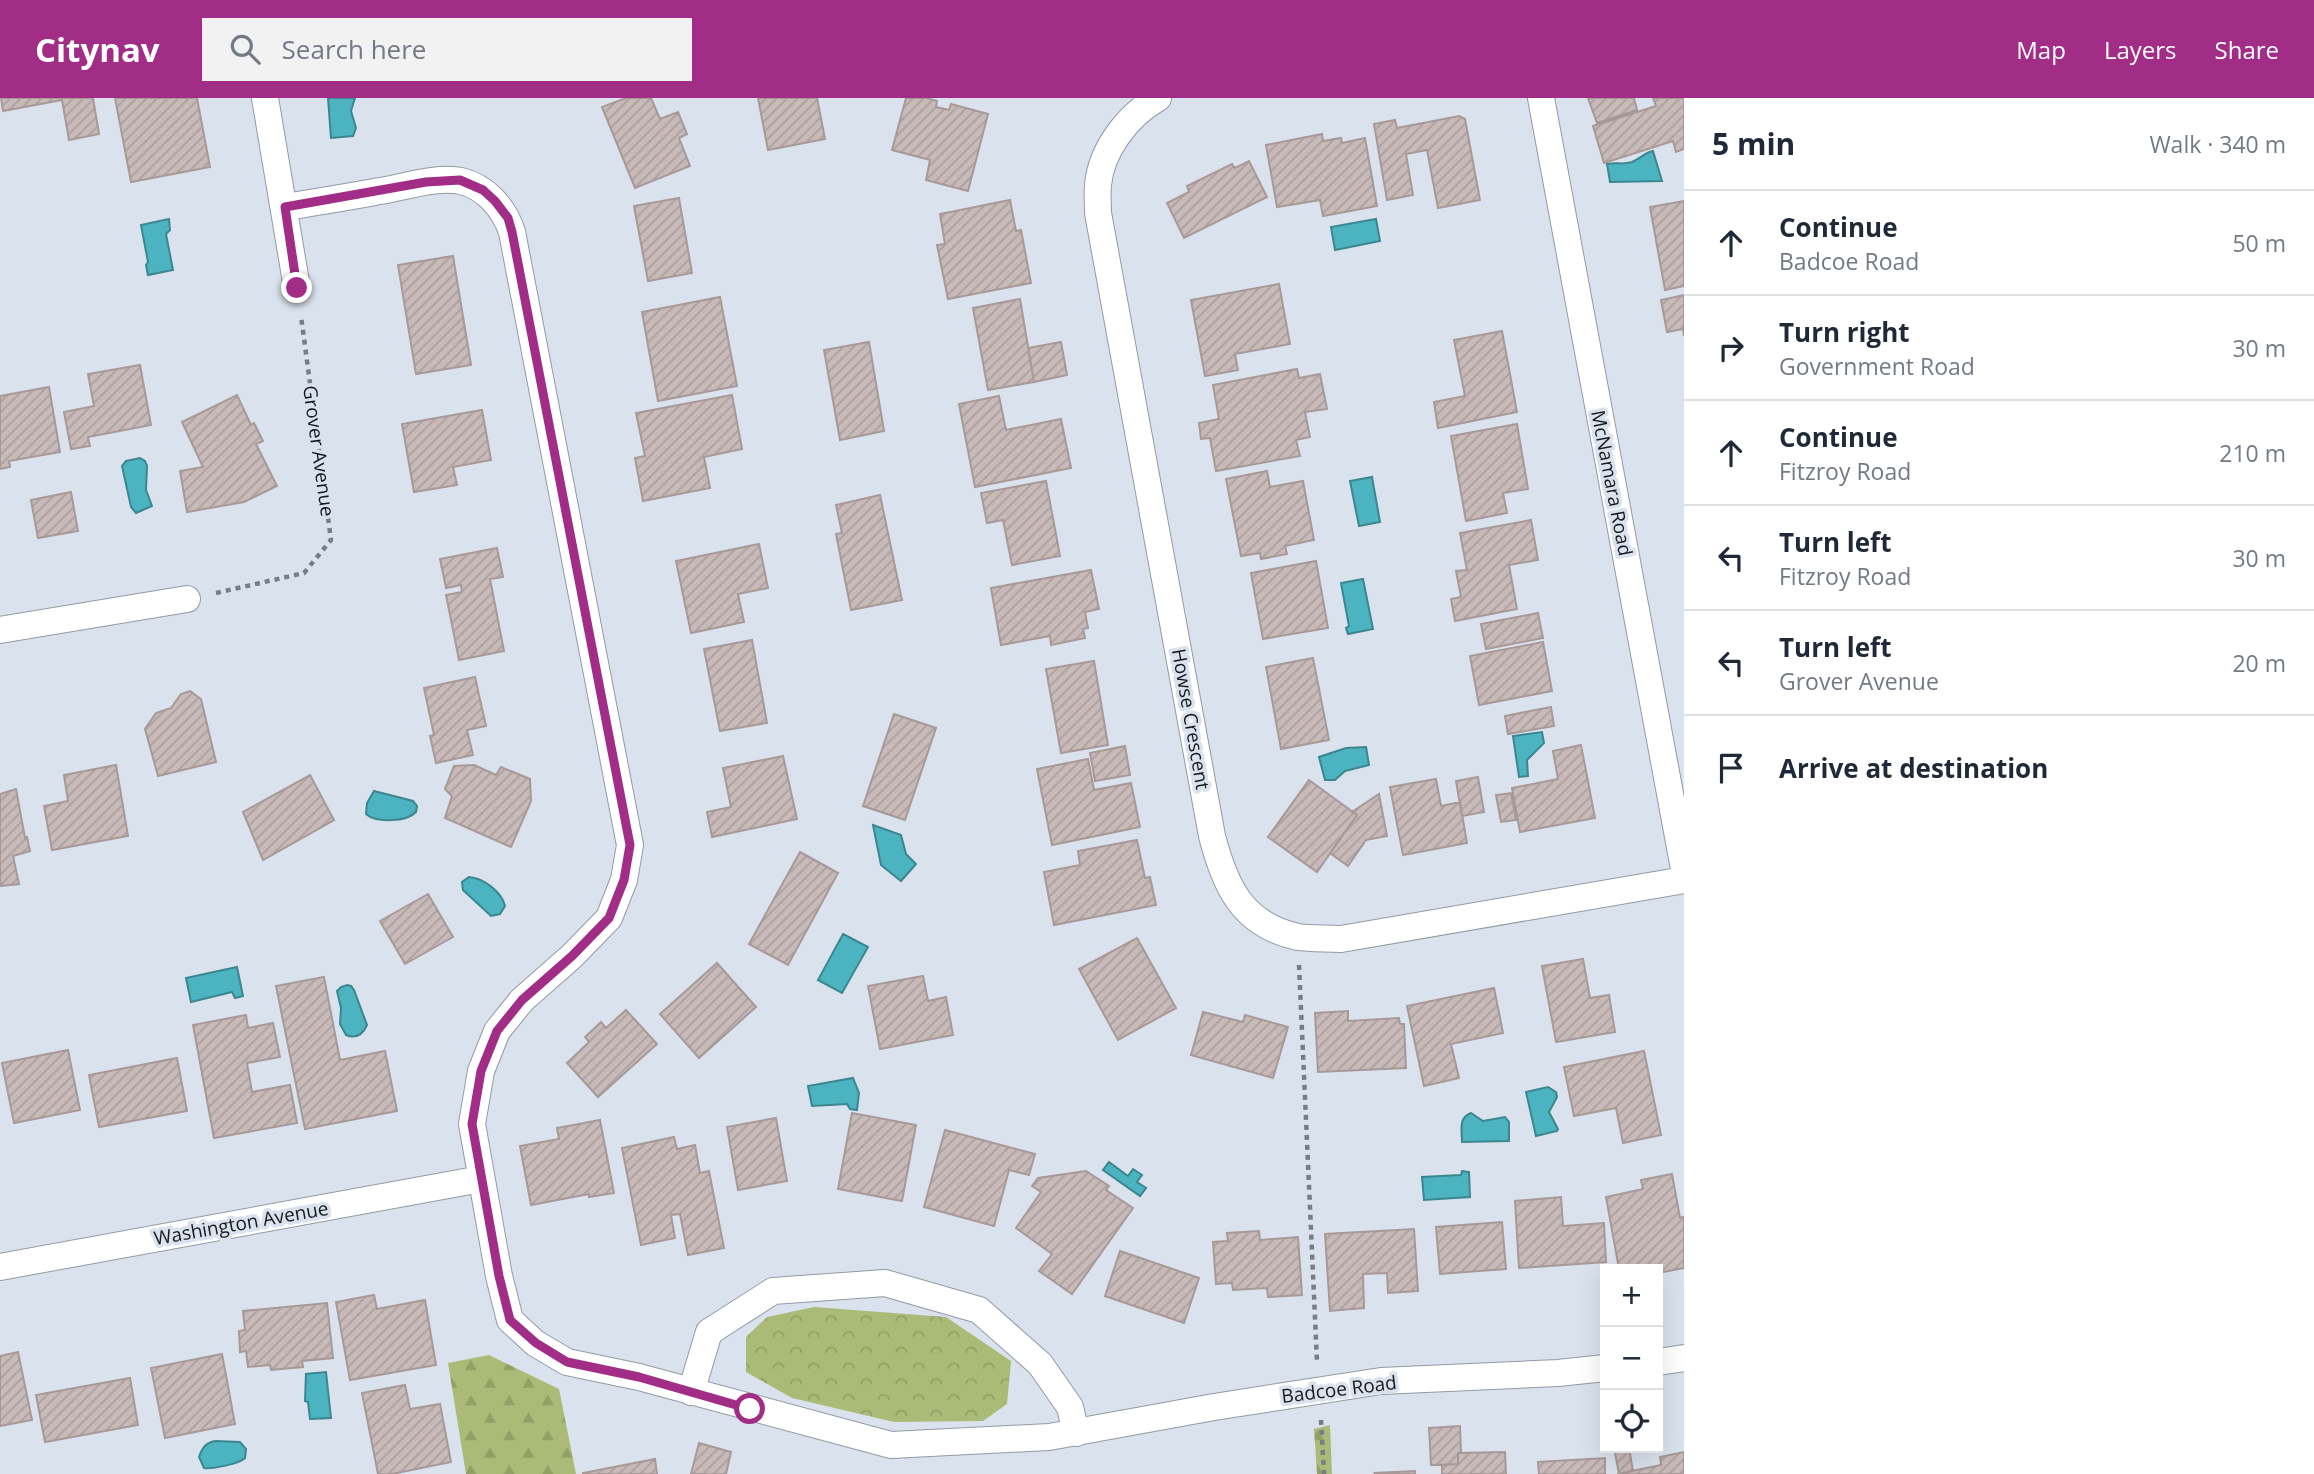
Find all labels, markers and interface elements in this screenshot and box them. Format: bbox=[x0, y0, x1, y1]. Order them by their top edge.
search box bbox=[202, 18, 692, 81]
text: Citynav bbox=[35, 27, 160, 72]
icon: search bbox=[226, 30, 264, 68]
text: Search here bbox=[282, 31, 426, 67]
text: Map bbox=[2016, 33, 2066, 66]
text: Layers bbox=[2104, 33, 2177, 66]
text: Share bbox=[2215, 33, 2279, 66]
text: 5 min bbox=[1712, 123, 1795, 164]
text: Walk · 340 m bbox=[2149, 128, 2286, 160]
text: Continue bbox=[1779, 209, 1898, 245]
icon: ahead bbox=[1712, 224, 1750, 262]
text: 50 m bbox=[2232, 227, 2286, 259]
text: Badcoe Road bbox=[1779, 245, 1919, 277]
route end bbox=[281, 272, 312, 303]
text: Turn right bbox=[1779, 314, 1910, 350]
icon: right bbox=[1712, 329, 1750, 367]
text: 30 m bbox=[2232, 332, 2286, 364]
text: Government Road bbox=[1779, 350, 1975, 382]
street label: Grover Avenue bbox=[297, 384, 341, 518]
street label: McNamara Road bbox=[1585, 408, 1639, 558]
text: Continue bbox=[1779, 419, 1898, 455]
icon: ahead bbox=[1712, 434, 1750, 472]
text: 210 m bbox=[2219, 437, 2286, 469]
text: Fitzroy Road bbox=[1779, 455, 1911, 487]
text: Turn left bbox=[1779, 524, 1891, 560]
icon: left bbox=[1712, 539, 1750, 577]
text: 30 m bbox=[2232, 542, 2286, 574]
text: Fitzroy Road bbox=[1779, 560, 1911, 592]
text: Turn left bbox=[1779, 629, 1891, 665]
icon: left bbox=[1712, 644, 1750, 682]
street label: Howse Crescent bbox=[1166, 647, 1216, 792]
text: 20 m bbox=[2232, 647, 2286, 679]
text: Grover Avenue bbox=[1779, 665, 1939, 697]
icon: arrive bbox=[1712, 749, 1750, 787]
text: Arrive at destination bbox=[1779, 750, 2048, 786]
street label: Washington Avenue bbox=[152, 1195, 330, 1251]
map controls bbox=[1600, 1264, 1663, 1453]
button: + bbox=[1600, 1264, 1663, 1327]
button: − bbox=[1600, 1327, 1663, 1390]
street label: Badcoe Road bbox=[1280, 1369, 1398, 1409]
button: locate bbox=[1600, 1390, 1663, 1453]
route start bbox=[734, 1393, 765, 1424]

